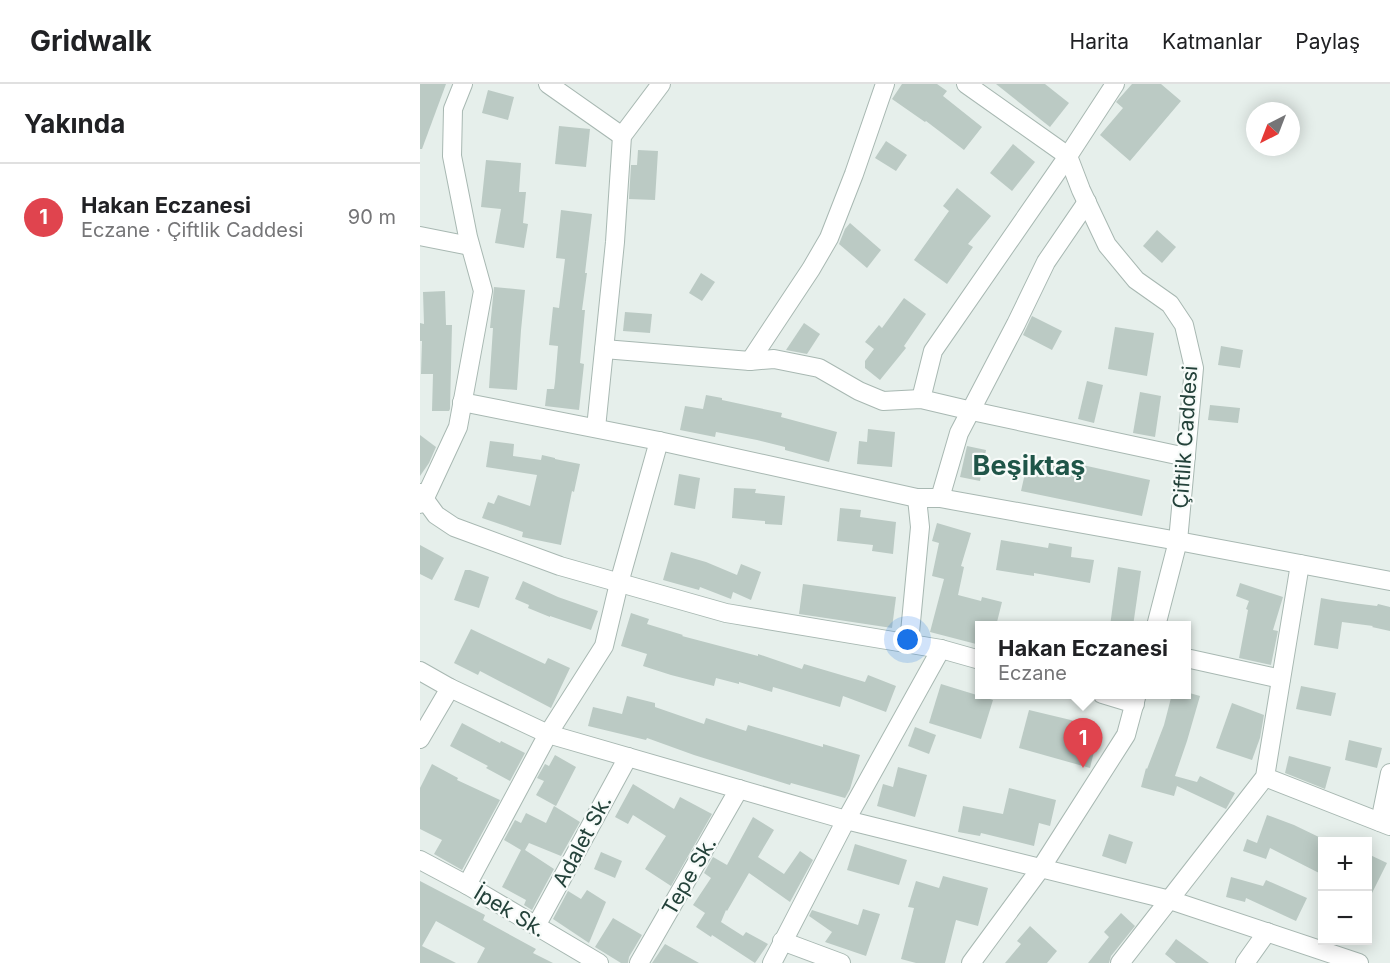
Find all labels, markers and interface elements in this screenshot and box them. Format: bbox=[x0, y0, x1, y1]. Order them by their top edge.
text: Gridwalk bbox=[30, 24, 152, 58]
text: Harita bbox=[1070, 29, 1129, 54]
text: Katmanlar bbox=[1162, 29, 1262, 54]
text: Paylaş bbox=[1295, 29, 1360, 54]
north arrow bbox=[1246, 102, 1300, 156]
text: Yakında bbox=[24, 108, 125, 139]
text: Hakan Eczanesi bbox=[81, 192, 251, 218]
text: 1 bbox=[39, 205, 48, 229]
text: 90 m bbox=[348, 205, 396, 229]
text: Eczane · Çiftlik Caddesi bbox=[81, 218, 303, 242]
street label: Çiftlik Caddesi bbox=[1168, 365, 1202, 509]
district label: Beşiktaş bbox=[973, 449, 1085, 482]
popup bbox=[975, 621, 1191, 699]
your location bbox=[893, 625, 922, 654]
text: Hakan Eczanesi bbox=[998, 635, 1168, 661]
text: Eczane bbox=[998, 661, 1067, 685]
pin: 1 bbox=[1064, 718, 1102, 768]
street label: Adalet Sk. bbox=[547, 791, 617, 891]
street label: Tepe Sk. bbox=[657, 832, 721, 920]
map controls bbox=[1318, 837, 1372, 945]
button: + bbox=[1318, 837, 1372, 891]
street label: İpek Sk. bbox=[470, 879, 551, 942]
button: − bbox=[1318, 891, 1372, 945]

